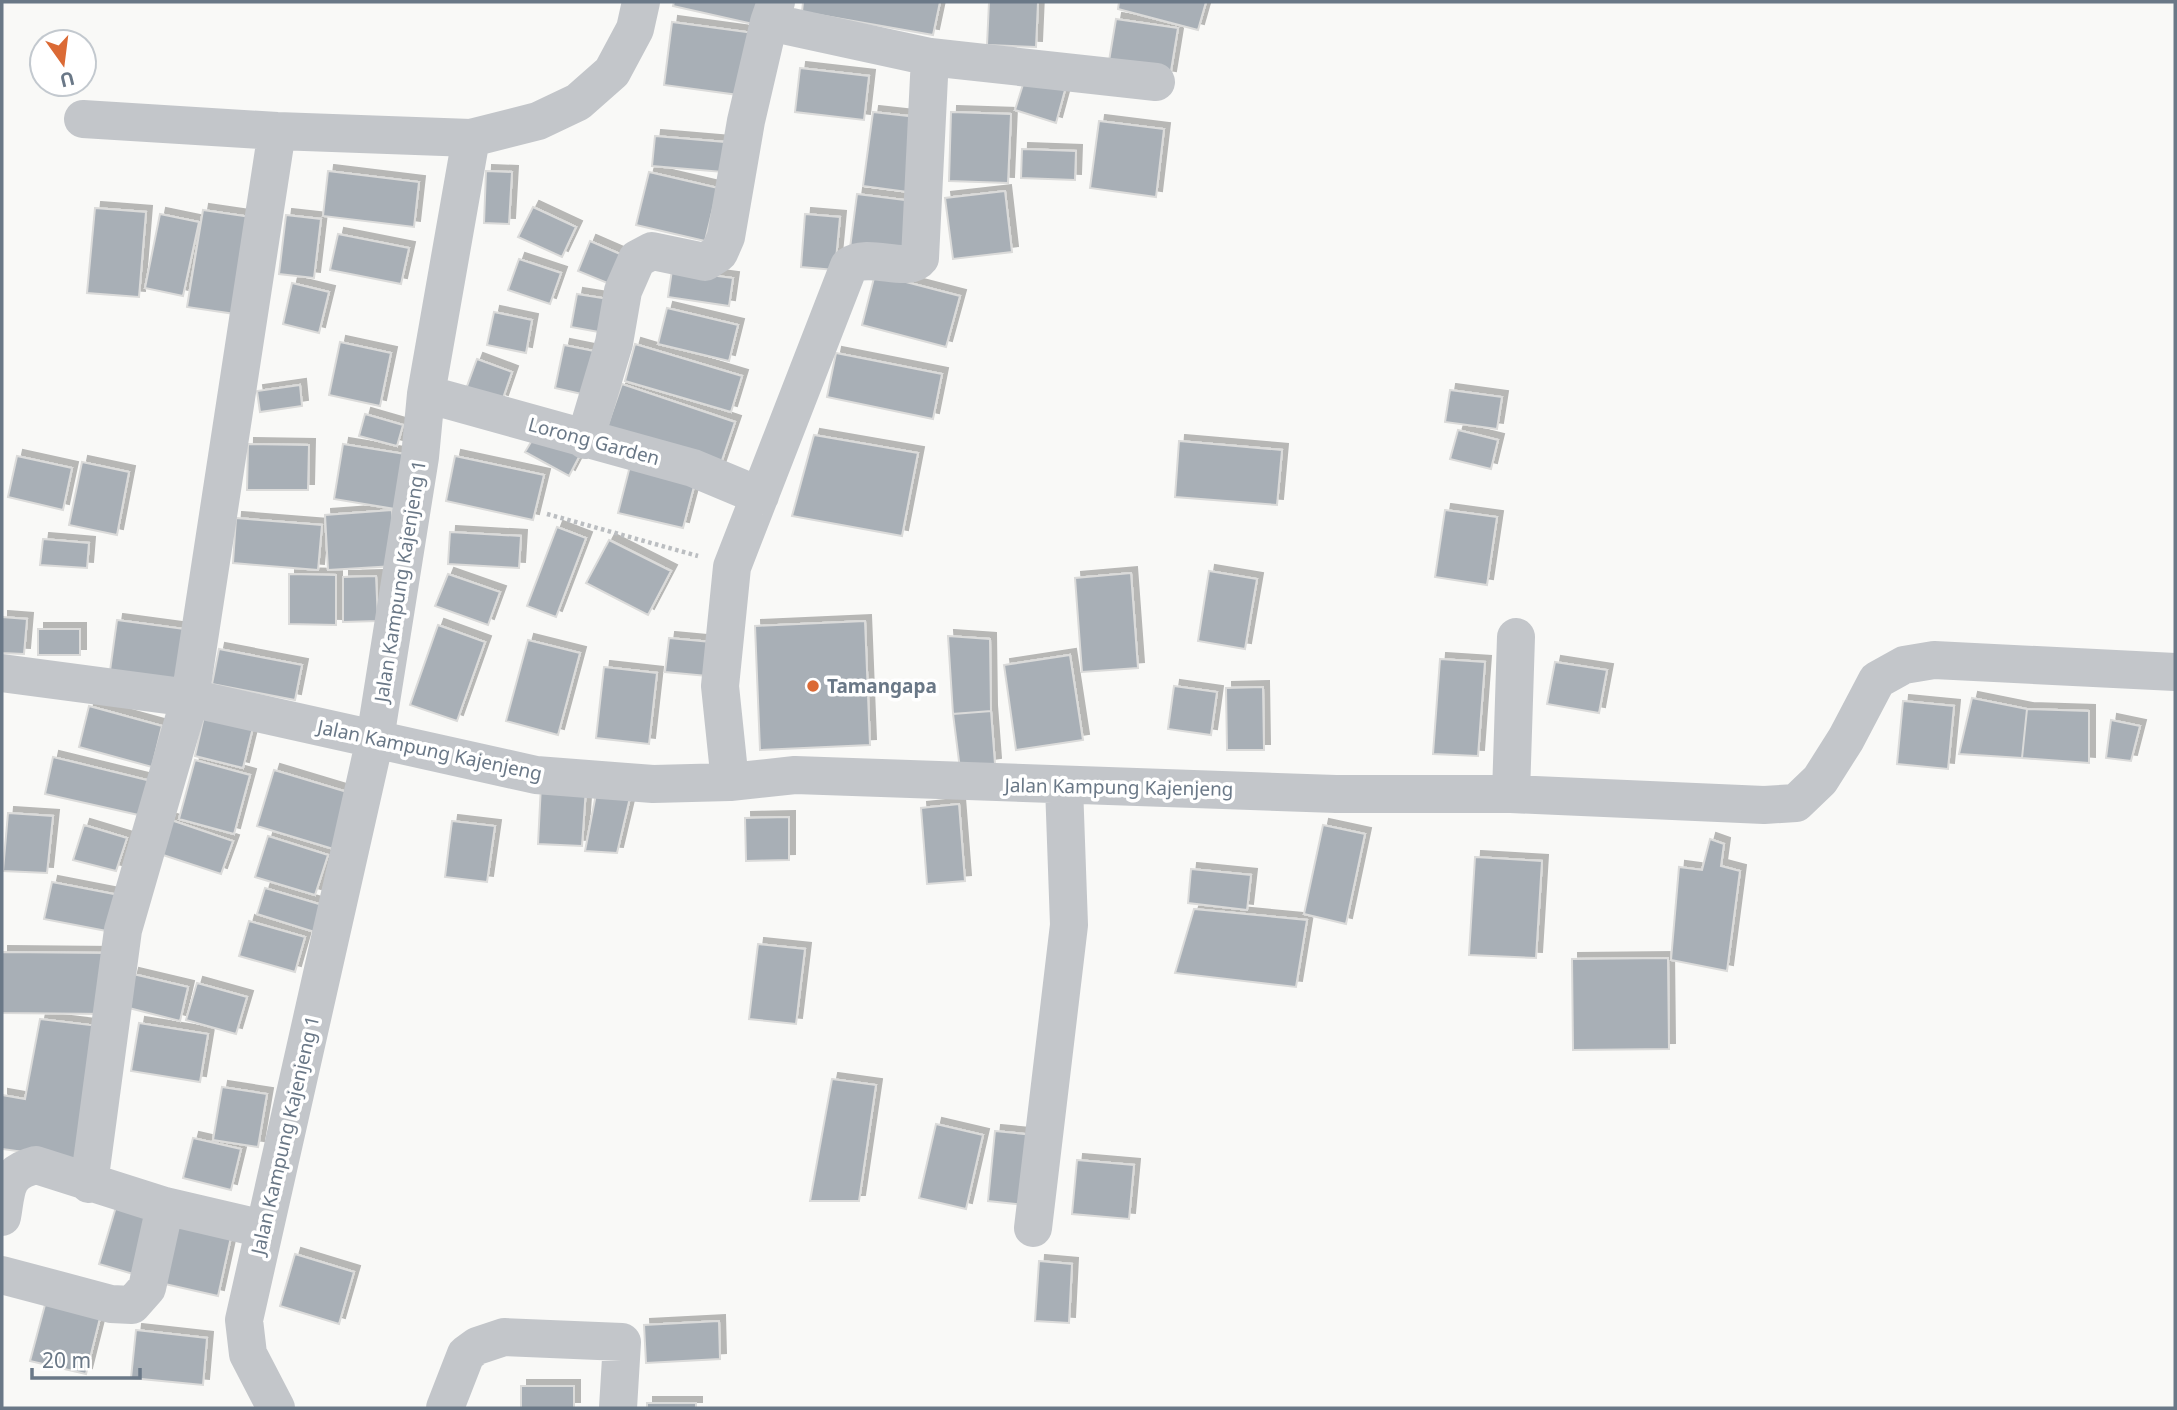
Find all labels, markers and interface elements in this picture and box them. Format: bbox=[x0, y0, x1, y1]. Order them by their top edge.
north arrow bbox=[28, 28, 98, 98]
text: U bbox=[57, 65, 77, 94]
street label: Lorong Garden bbox=[525, 411, 663, 471]
street label: Jalan Kampung Kajenjeng 1 bbox=[368, 458, 432, 706]
place label: Tamangapa bbox=[827, 673, 937, 699]
marker: Tamangapa bbox=[805, 678, 821, 694]
street label: Jalan Kampung Kajenjeng bbox=[313, 713, 545, 787]
street label: Jalan Kampung Kajenjeng bbox=[1002, 772, 1234, 802]
street label: Jalan Kampung Kajenjeng 1 bbox=[244, 1013, 325, 1259]
scale bar bbox=[32, 1336, 140, 1380]
text: 20 m bbox=[42, 1346, 91, 1374]

